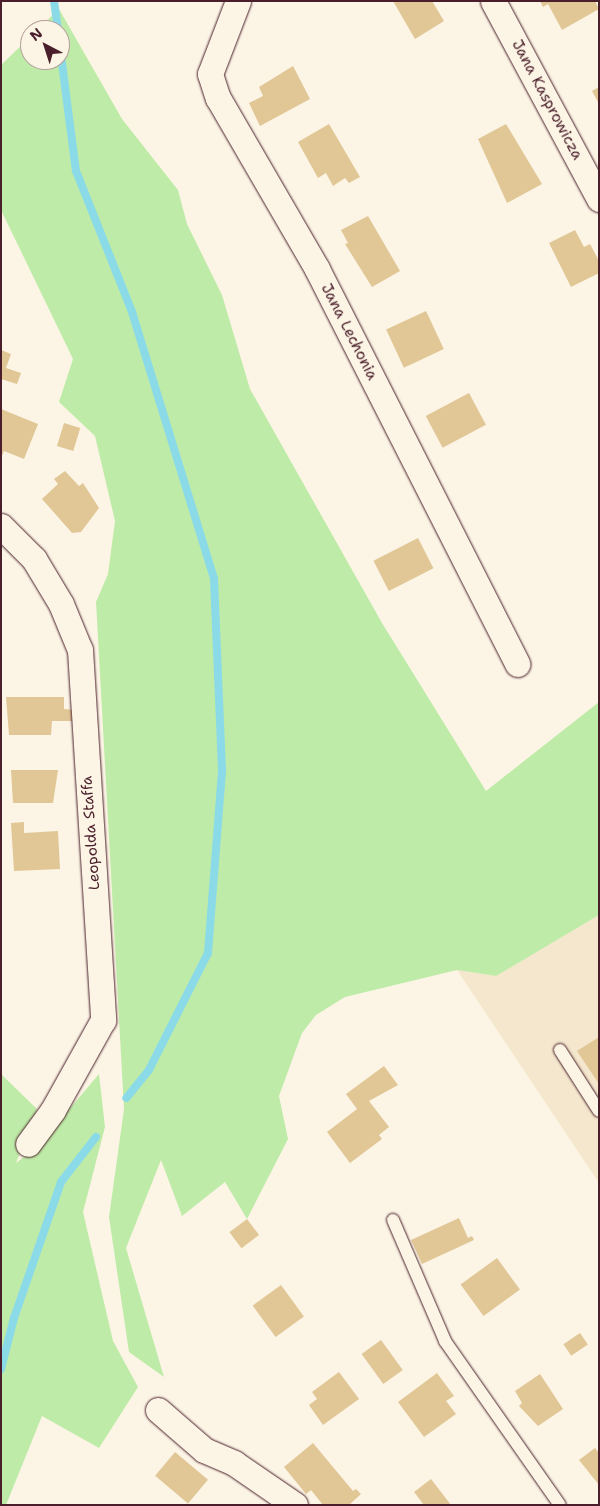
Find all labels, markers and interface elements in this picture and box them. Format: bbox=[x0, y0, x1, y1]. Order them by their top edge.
north arrow bbox=[20, 20, 70, 70]
text: N bbox=[26, 24, 46, 45]
street label: Jana Kasprowicza bbox=[508, 37, 586, 163]
street label: Jana Lechonia bbox=[317, 281, 381, 383]
street label: Leopolda Staffa bbox=[78, 775, 104, 891]

